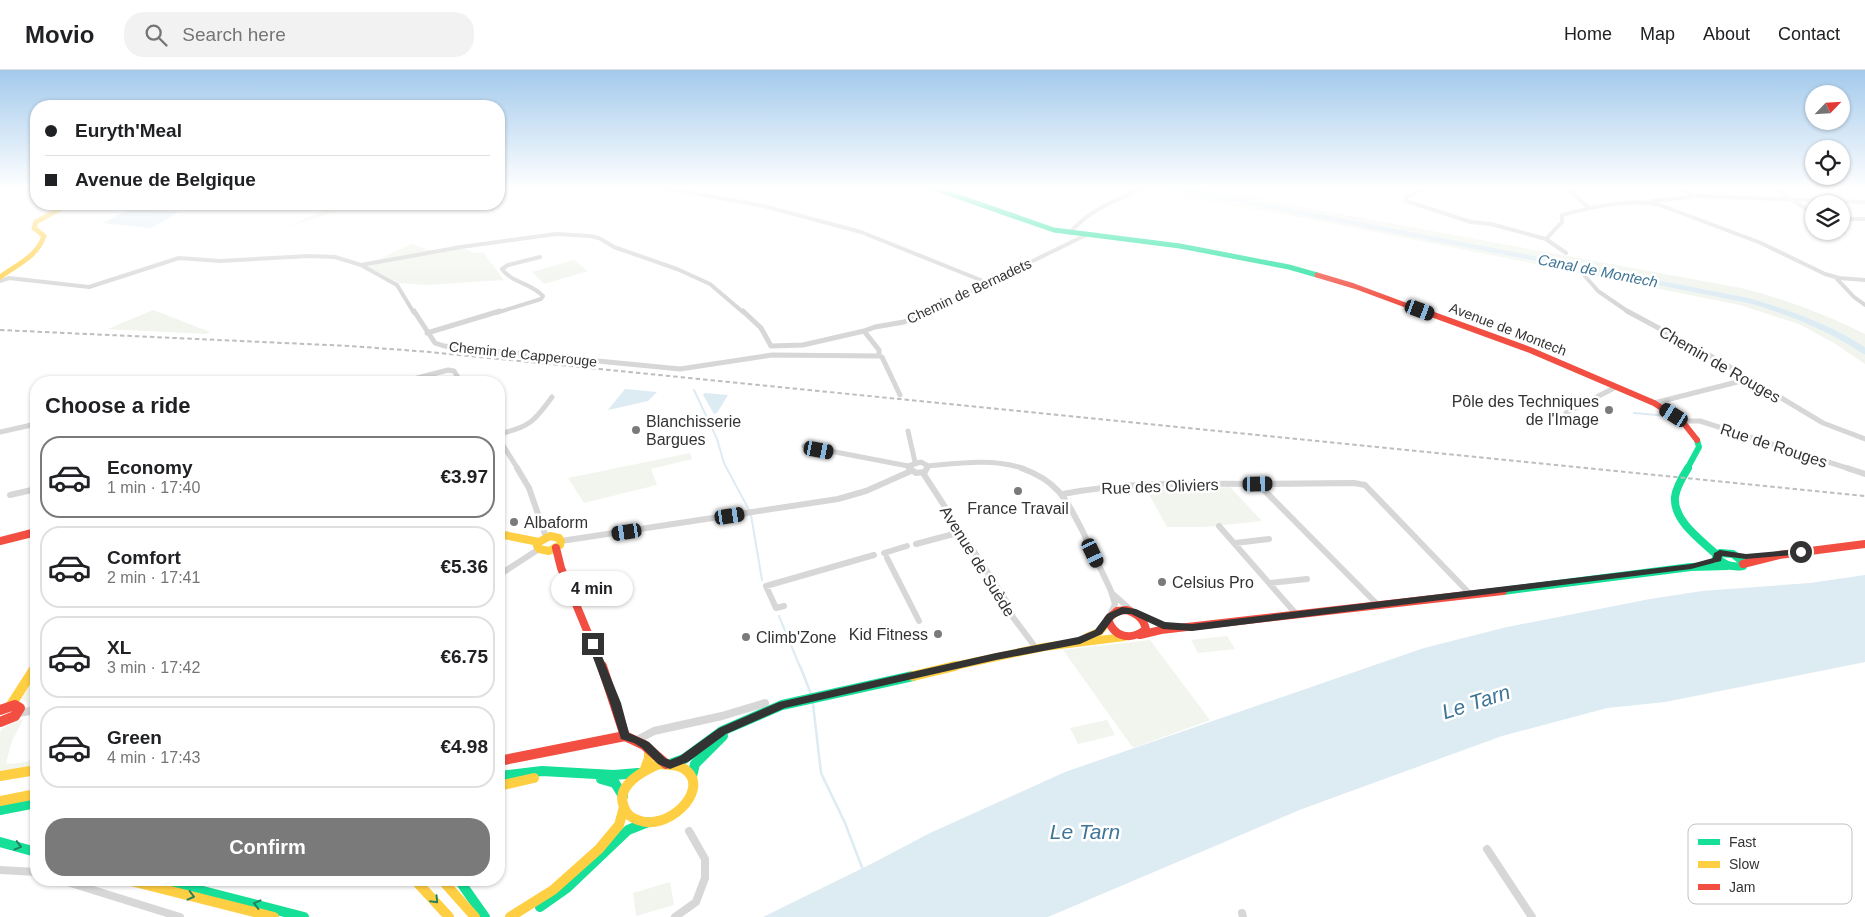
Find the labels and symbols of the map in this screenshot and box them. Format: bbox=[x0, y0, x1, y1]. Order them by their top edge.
north arrow bbox=[1805, 85, 1850, 130]
water label: Canal de Montech bbox=[1537, 251, 1659, 290]
street label: Chemin de Bernadets bbox=[904, 255, 1034, 327]
car bbox=[1403, 298, 1436, 322]
street label: Avenue de Montech bbox=[1447, 299, 1569, 359]
street label: Chemin de Rouges bbox=[1656, 323, 1783, 406]
street label: Chemin de Capperouge bbox=[448, 338, 598, 370]
place label: Pôle des Techniques de l'Image bbox=[1452, 393, 1599, 428]
car bbox=[1657, 401, 1690, 429]
marker: Pôle des Techniques de l'Image bbox=[1603, 404, 1615, 416]
place label: Blanchisserie Bargues bbox=[646, 413, 741, 448]
street label: Rue de Rouges bbox=[1718, 420, 1829, 471]
marker: Blanchisserie Bargues bbox=[630, 424, 642, 436]
car bbox=[802, 440, 835, 460]
street label: Rue des Oliviers bbox=[1101, 476, 1219, 497]
car bbox=[1242, 476, 1273, 492]
marker: France Travail bbox=[1012, 485, 1024, 497]
place label: France Travail bbox=[967, 500, 1069, 517]
street label: Avenue de Suède bbox=[937, 503, 1018, 620]
car bbox=[714, 506, 745, 526]
place label: Albaform bbox=[524, 514, 588, 531]
marker: Albaform bbox=[508, 516, 520, 528]
car bbox=[611, 522, 642, 542]
car bbox=[1079, 536, 1106, 570]
route start bbox=[1790, 541, 1812, 563]
callout: 4 min bbox=[552, 572, 634, 606]
place label: Celsius Pro bbox=[1172, 574, 1254, 591]
marker: Celsius Pro bbox=[1156, 576, 1168, 588]
place label: Kid Fitness bbox=[849, 626, 928, 643]
marker: Kid Fitness bbox=[932, 628, 944, 640]
place label: Climb'Zone bbox=[756, 629, 837, 646]
marker: Climb'Zone bbox=[740, 631, 752, 643]
route end bbox=[582, 633, 604, 655]
water label: Le Tarn bbox=[1439, 680, 1513, 723]
water label: Le Tarn bbox=[1050, 820, 1120, 843]
legend bbox=[1688, 824, 1852, 904]
text: Fast bbox=[1729, 834, 1756, 850]
one-way arrow bbox=[14, 840, 23, 851]
text: Slow bbox=[1729, 856, 1760, 872]
text: Jam bbox=[1729, 879, 1755, 895]
one-way arrow bbox=[187, 890, 196, 901]
one-way arrow bbox=[429, 894, 438, 903]
one-way arrow bbox=[253, 899, 262, 910]

